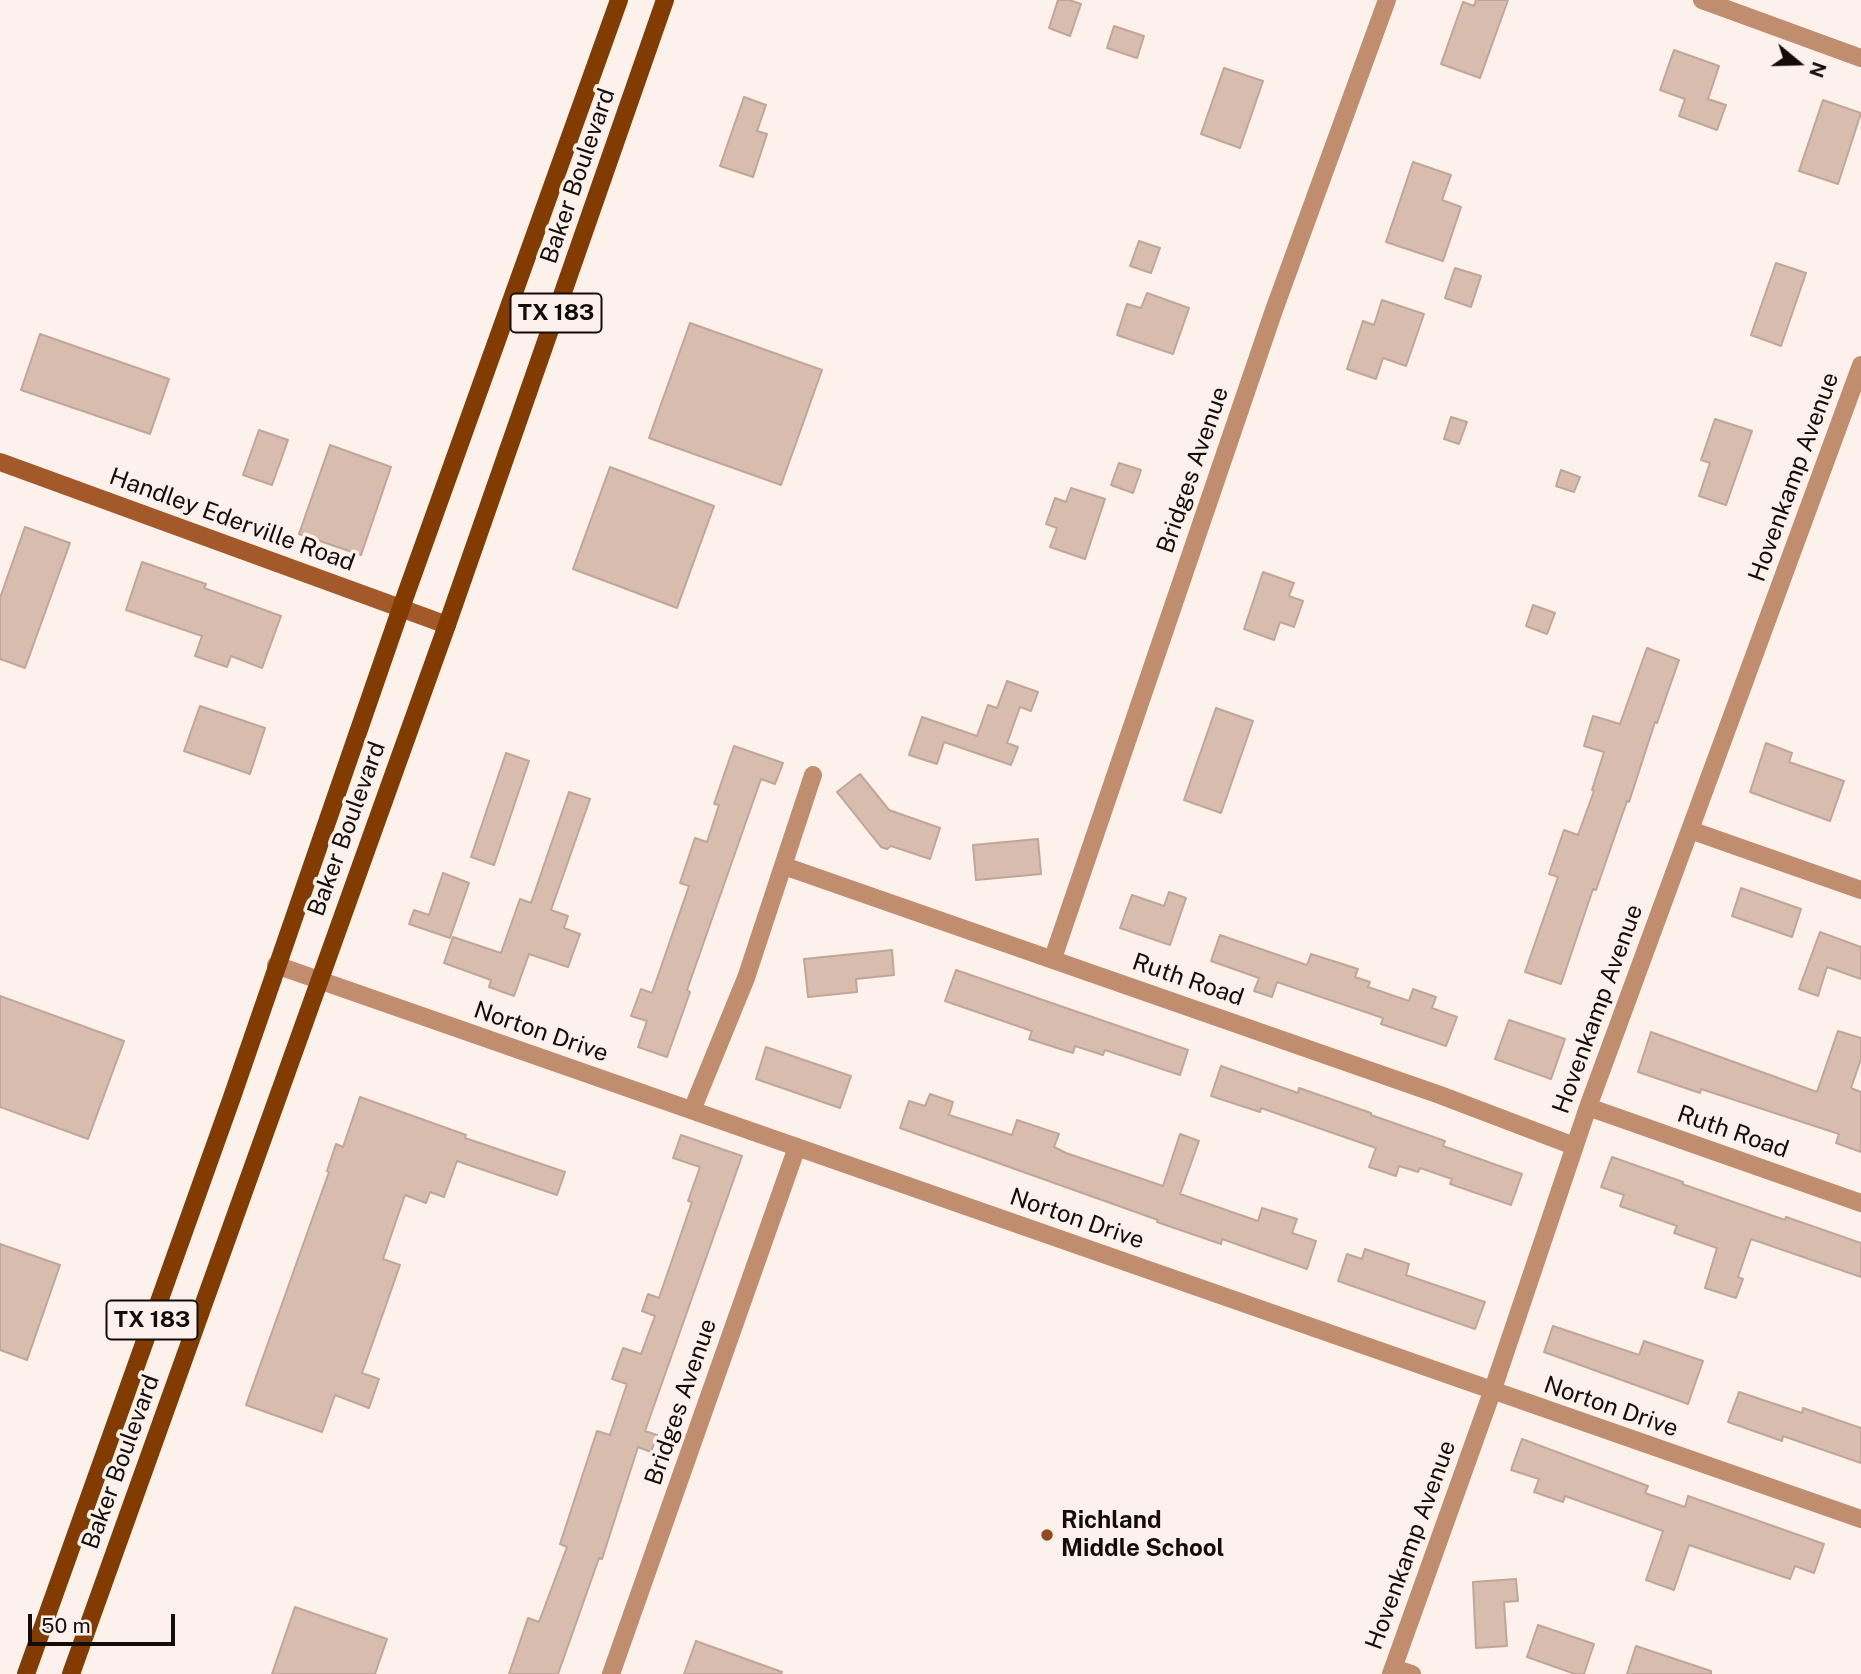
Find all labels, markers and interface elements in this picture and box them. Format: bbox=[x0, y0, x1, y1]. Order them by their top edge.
north arrow bbox=[1763, 28, 1833, 98]
text: N bbox=[1805, 59, 1831, 80]
street label: Baker Boulevard bbox=[535, 85, 621, 267]
road number: TX 183 bbox=[510, 294, 602, 332]
street label: Hovenkamp Avenue bbox=[1743, 368, 1845, 586]
street label: Bridges Avenue bbox=[1151, 383, 1235, 557]
street label: Handley Ederville Road bbox=[105, 462, 359, 578]
street label: Baker Boulevard bbox=[302, 738, 392, 920]
street label: Hovenkamp Avenue bbox=[1547, 900, 1649, 1118]
street label: Ruth Road bbox=[1129, 948, 1247, 1012]
street label: Norton Drive bbox=[470, 996, 612, 1068]
street label: Ruth Road bbox=[1674, 1100, 1792, 1164]
street label: Norton Drive bbox=[1006, 1183, 1148, 1255]
road number: TX 183 bbox=[106, 1301, 198, 1340]
street label: Bridges Avenue bbox=[639, 1315, 723, 1489]
street label: Baker Boulevard bbox=[76, 1371, 166, 1553]
street label: Norton Drive bbox=[1540, 1371, 1682, 1443]
street label: Hovenkamp Avenue bbox=[1360, 1436, 1462, 1654]
place label: Richland Middle School bbox=[1061, 1507, 1224, 1563]
marker: Richland Middle School bbox=[1039, 1527, 1055, 1543]
scale bar bbox=[32, 1600, 178, 1644]
text: 50 m bbox=[41, 1613, 91, 1638]

